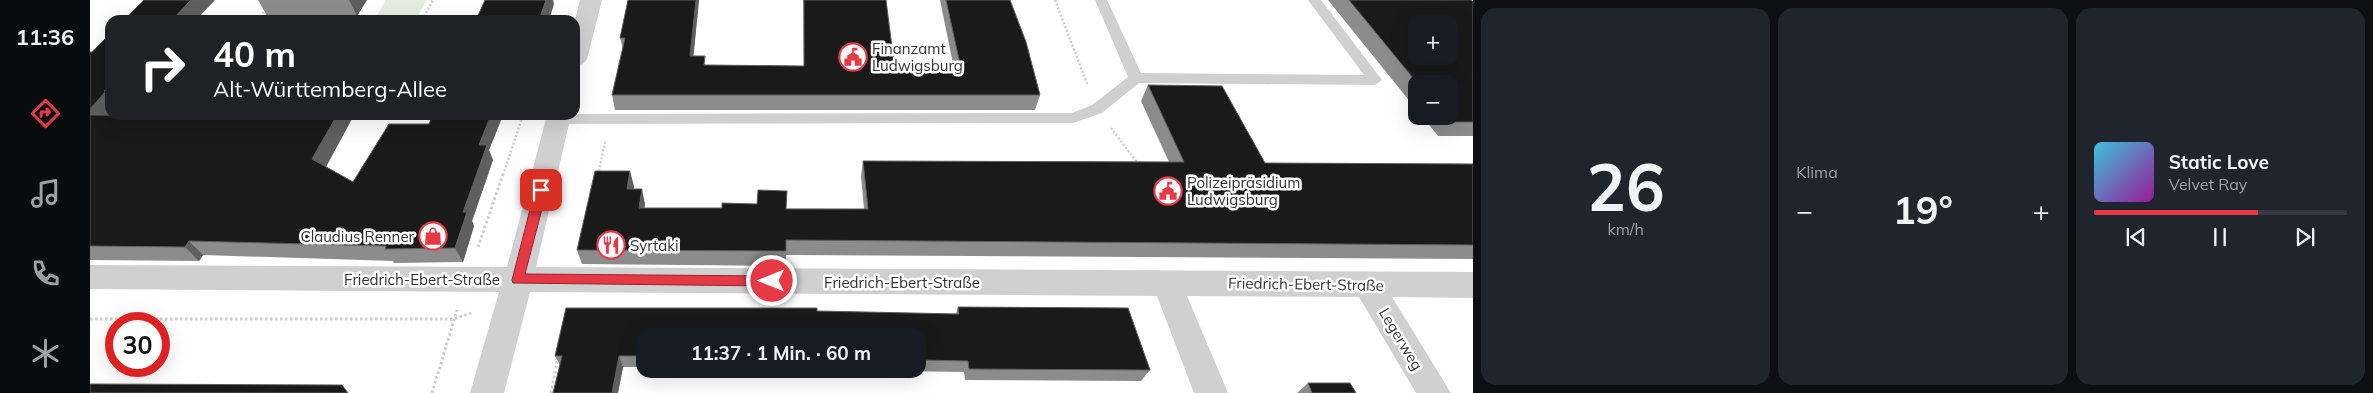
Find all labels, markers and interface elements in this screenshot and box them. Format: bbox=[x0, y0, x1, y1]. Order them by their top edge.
map controls bbox=[1408, 15, 1458, 125]
button: + bbox=[1408, 15, 1458, 65]
text: 11:36 bbox=[16, 23, 74, 51]
text: 40 m bbox=[213, 32, 296, 76]
icon: right bbox=[130, 35, 195, 100]
place label: Finanzamt Ludwigsburg bbox=[872, 39, 963, 75]
public building icon: Finanzamt Ludwigsburg bbox=[838, 42, 868, 72]
text: Alt-Württemberg-Allee bbox=[213, 75, 447, 103]
button: − bbox=[1408, 75, 1458, 125]
icon: directions bbox=[28, 96, 63, 131]
text: 26 bbox=[1587, 146, 1665, 227]
text: Static Love bbox=[2169, 150, 2269, 174]
text: Klima bbox=[1796, 162, 1838, 182]
pin bbox=[520, 169, 562, 211]
place label: Polizeipräsidium Ludwigsburg bbox=[1187, 173, 1300, 209]
text: Velvet Ray bbox=[2169, 174, 2247, 194]
icon: music bbox=[28, 176, 63, 211]
icon: arrive bbox=[527, 176, 555, 204]
public building icon: Polizeipräsidium Ludwigsburg bbox=[1153, 176, 1183, 206]
text: 19° bbox=[1893, 186, 1953, 234]
text: − bbox=[1796, 193, 1813, 228]
text: + bbox=[2033, 193, 2050, 228]
text: km/h bbox=[1608, 219, 1644, 239]
shop icon: Claudius Renner bbox=[418, 221, 448, 251]
icon: previous bbox=[2122, 223, 2150, 251]
icon: pause bbox=[2206, 223, 2234, 251]
icon: next bbox=[2291, 223, 2319, 251]
place label: Claudius Renner bbox=[300, 227, 415, 246]
restaurant icon: Syrtaki bbox=[596, 230, 626, 260]
place label: Syrtaki bbox=[630, 236, 679, 255]
position arrow bbox=[745, 254, 797, 306]
icon: phone bbox=[28, 256, 63, 291]
street label: Friedrich-Ebert-Straße bbox=[344, 270, 500, 289]
street label: Friedrich-Ebert-Straße bbox=[824, 273, 980, 292]
street label: Friedrich-Ebert-Straße bbox=[1228, 273, 1384, 295]
street label: Legerweg bbox=[1375, 304, 1427, 374]
speed limit sign: 30 bbox=[105, 312, 170, 377]
icon: climate bbox=[28, 336, 63, 371]
text: 11:37 · 1 Min. · 60 m bbox=[691, 341, 871, 365]

